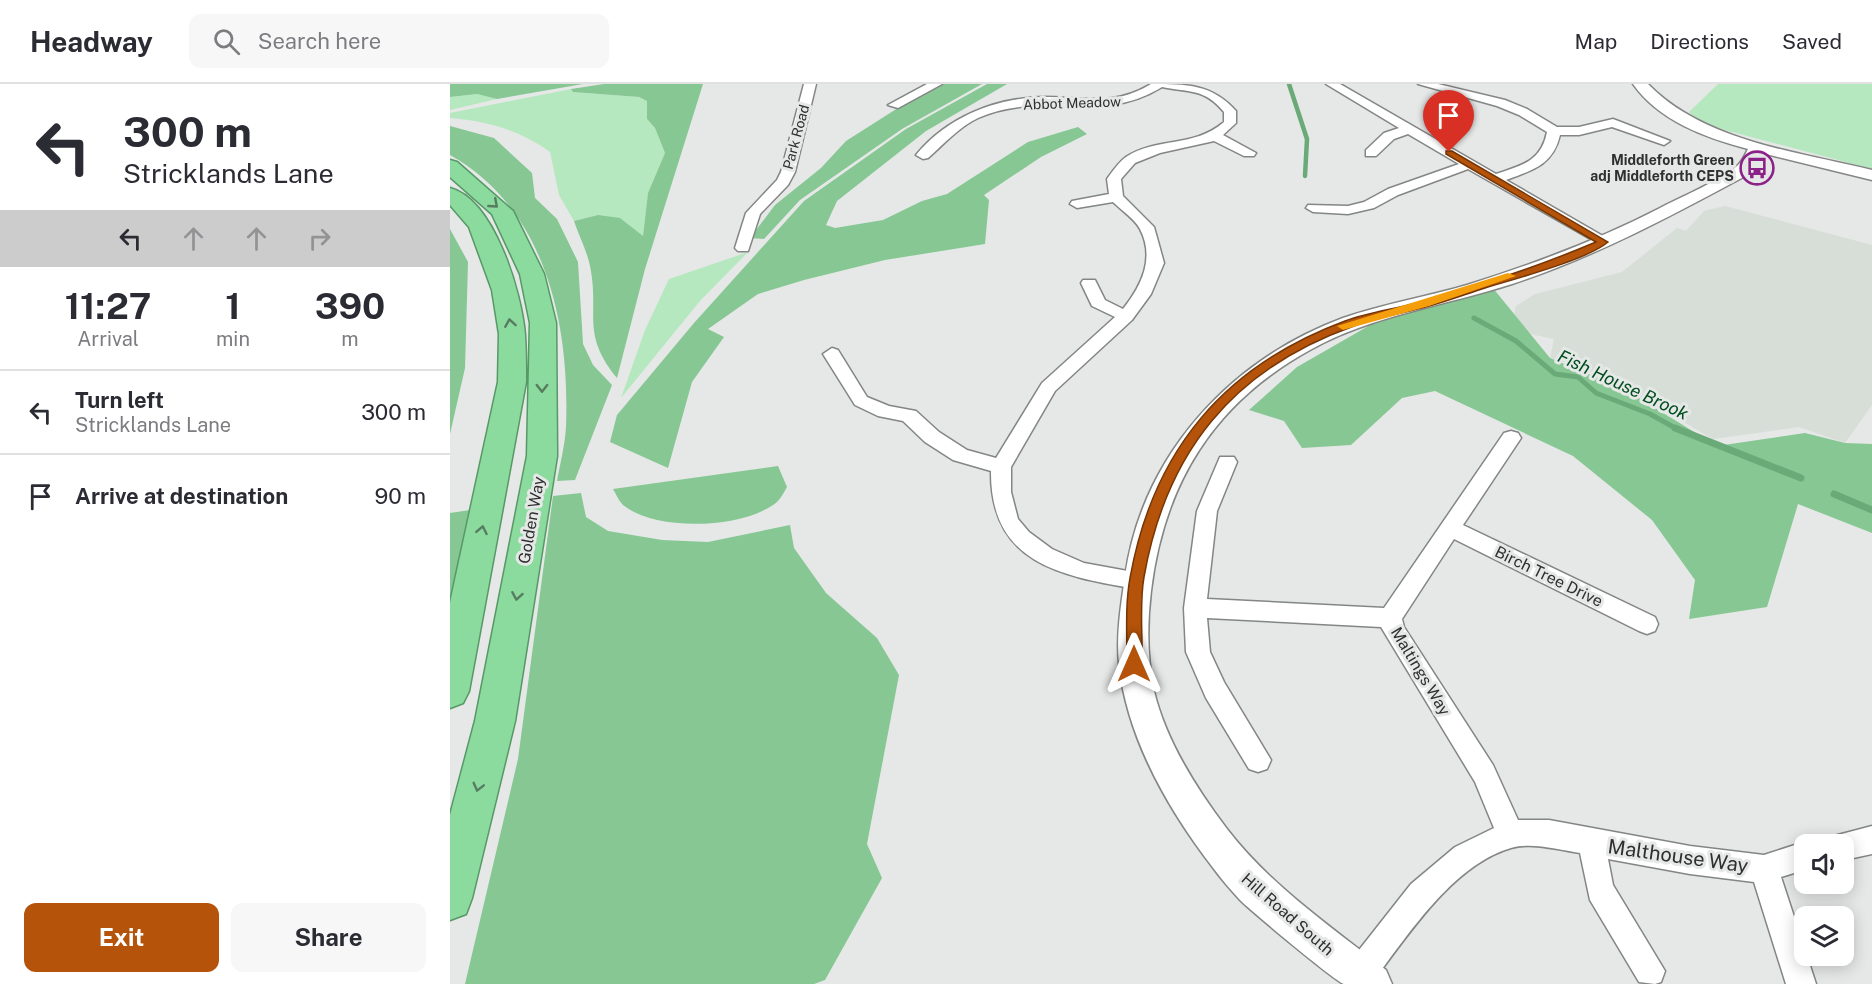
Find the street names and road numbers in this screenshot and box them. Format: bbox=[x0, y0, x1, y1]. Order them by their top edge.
street label: Abbot Meadow bbox=[1023, 93, 1121, 113]
street label: Park Road bbox=[780, 103, 812, 171]
street label: Golden Way bbox=[514, 475, 549, 565]
street label: Birch Tree Drive bbox=[1492, 542, 1606, 611]
street label: Maltings Way bbox=[1387, 624, 1455, 719]
street label: Malthouse Way bbox=[1606, 834, 1750, 878]
street label: Hill Road South bbox=[1238, 869, 1338, 960]

